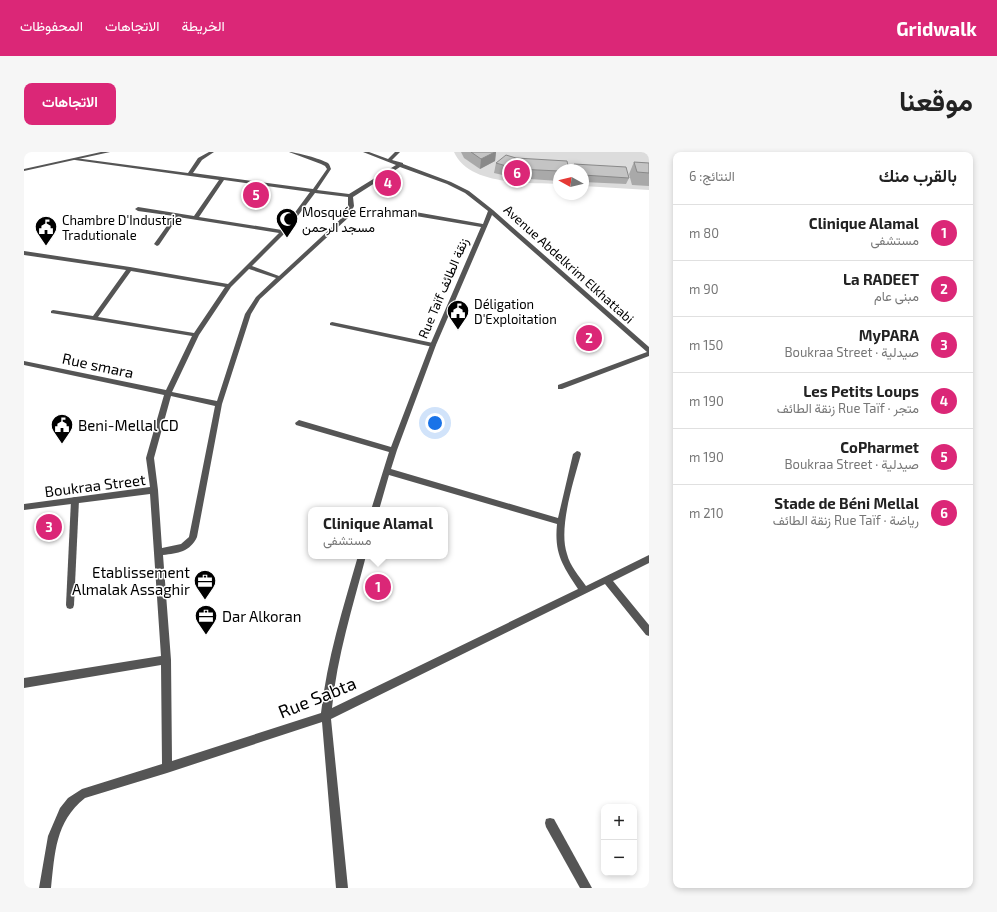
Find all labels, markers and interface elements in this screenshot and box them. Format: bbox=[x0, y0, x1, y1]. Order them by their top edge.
text: المحفوظات bbox=[20, 17, 83, 34]
text: الاتجاهات bbox=[105, 17, 159, 34]
text: الخريطة bbox=[181, 17, 225, 34]
text: Gridwalk bbox=[896, 17, 977, 40]
button: الاتجاهات bbox=[24, 83, 116, 125]
text: موقعنا bbox=[899, 83, 973, 117]
pin: 6 bbox=[504, 158, 530, 188]
north arrow bbox=[553, 164, 589, 200]
text: بالقرب منك bbox=[879, 165, 957, 185]
pin: 4 bbox=[375, 168, 401, 198]
text: النتائج: 6 bbox=[689, 168, 735, 184]
pin: 5 bbox=[243, 180, 269, 210]
street label: Avenue Abdelkrim Elkhattabi bbox=[501, 201, 637, 327]
place label: Mosquée Errahman مسجد الرحمن bbox=[302, 204, 418, 236]
mosque icon: Mosquée Errahman مسجد الرحمن bbox=[274, 206, 300, 239]
place label: Chambre D'Industrie Tradutionale bbox=[62, 212, 182, 243]
public building icon: Chambre D'Industrie Tradutionale bbox=[33, 214, 59, 247]
text: Clinique Alamal bbox=[809, 214, 919, 232]
text: 80 m bbox=[689, 225, 719, 241]
text: 1 bbox=[941, 225, 947, 241]
text: مستشفى bbox=[871, 232, 919, 248]
street label: Rue Taïf زنقة الطائف bbox=[415, 235, 472, 341]
text: La RADEET bbox=[843, 270, 919, 288]
text: 90 m bbox=[689, 281, 719, 297]
text: 2 bbox=[940, 281, 948, 297]
text: مبنى عام bbox=[874, 288, 919, 304]
place label: Déligation D'Exploitation bbox=[474, 296, 557, 327]
public building icon: Déligation D'Exploitation bbox=[445, 298, 471, 331]
pin: 2 bbox=[576, 323, 602, 353]
text: MyPARA bbox=[859, 326, 919, 344]
text: 150 m bbox=[689, 337, 723, 353]
text: 3 bbox=[940, 337, 948, 353]
text: صيدلية · Boukraa Street bbox=[784, 344, 919, 360]
street label: Rue smara bbox=[61, 349, 135, 381]
text: Les Petits Loups bbox=[803, 382, 919, 400]
text: 190 m bbox=[689, 393, 724, 409]
text: 4 bbox=[940, 393, 948, 409]
text: متجر · Rue Taïf زنقة الطائف bbox=[777, 400, 919, 416]
public building icon: Beni-Mellal CD bbox=[49, 412, 75, 445]
your location bbox=[425, 413, 445, 433]
place label: Beni-Mellal CD bbox=[78, 416, 179, 434]
text: CoPharmet bbox=[840, 438, 919, 456]
text: 190 m bbox=[689, 449, 724, 465]
text: 5 bbox=[940, 449, 948, 465]
text: صيدلية · Boukraa Street bbox=[784, 456, 919, 472]
street label: Boukraa Street bbox=[44, 470, 147, 500]
text: Stade de Béni Mellal bbox=[774, 494, 919, 512]
text: 210 m bbox=[689, 505, 724, 521]
text: 6 bbox=[940, 505, 948, 521]
popup bbox=[308, 507, 448, 559]
pin: 3 bbox=[36, 512, 62, 542]
text: رياضة · Rue Taïf زنقة الطائف bbox=[773, 512, 919, 528]
text: Clinique Alamal bbox=[323, 514, 433, 532]
text: مستشفى bbox=[323, 532, 371, 548]
place label: Etablissement Almalak Assaghir bbox=[72, 563, 190, 598]
office icon: Etablissement Almalak Assaghir bbox=[192, 568, 218, 601]
pin: 1 bbox=[365, 572, 391, 602]
office icon: Dar Alkoran bbox=[193, 603, 219, 636]
place label: Dar Alkoran bbox=[222, 607, 302, 625]
street label: Rue Sabta bbox=[275, 671, 359, 723]
map controls bbox=[601, 804, 637, 876]
button: + bbox=[601, 804, 637, 840]
button: − bbox=[601, 840, 637, 876]

